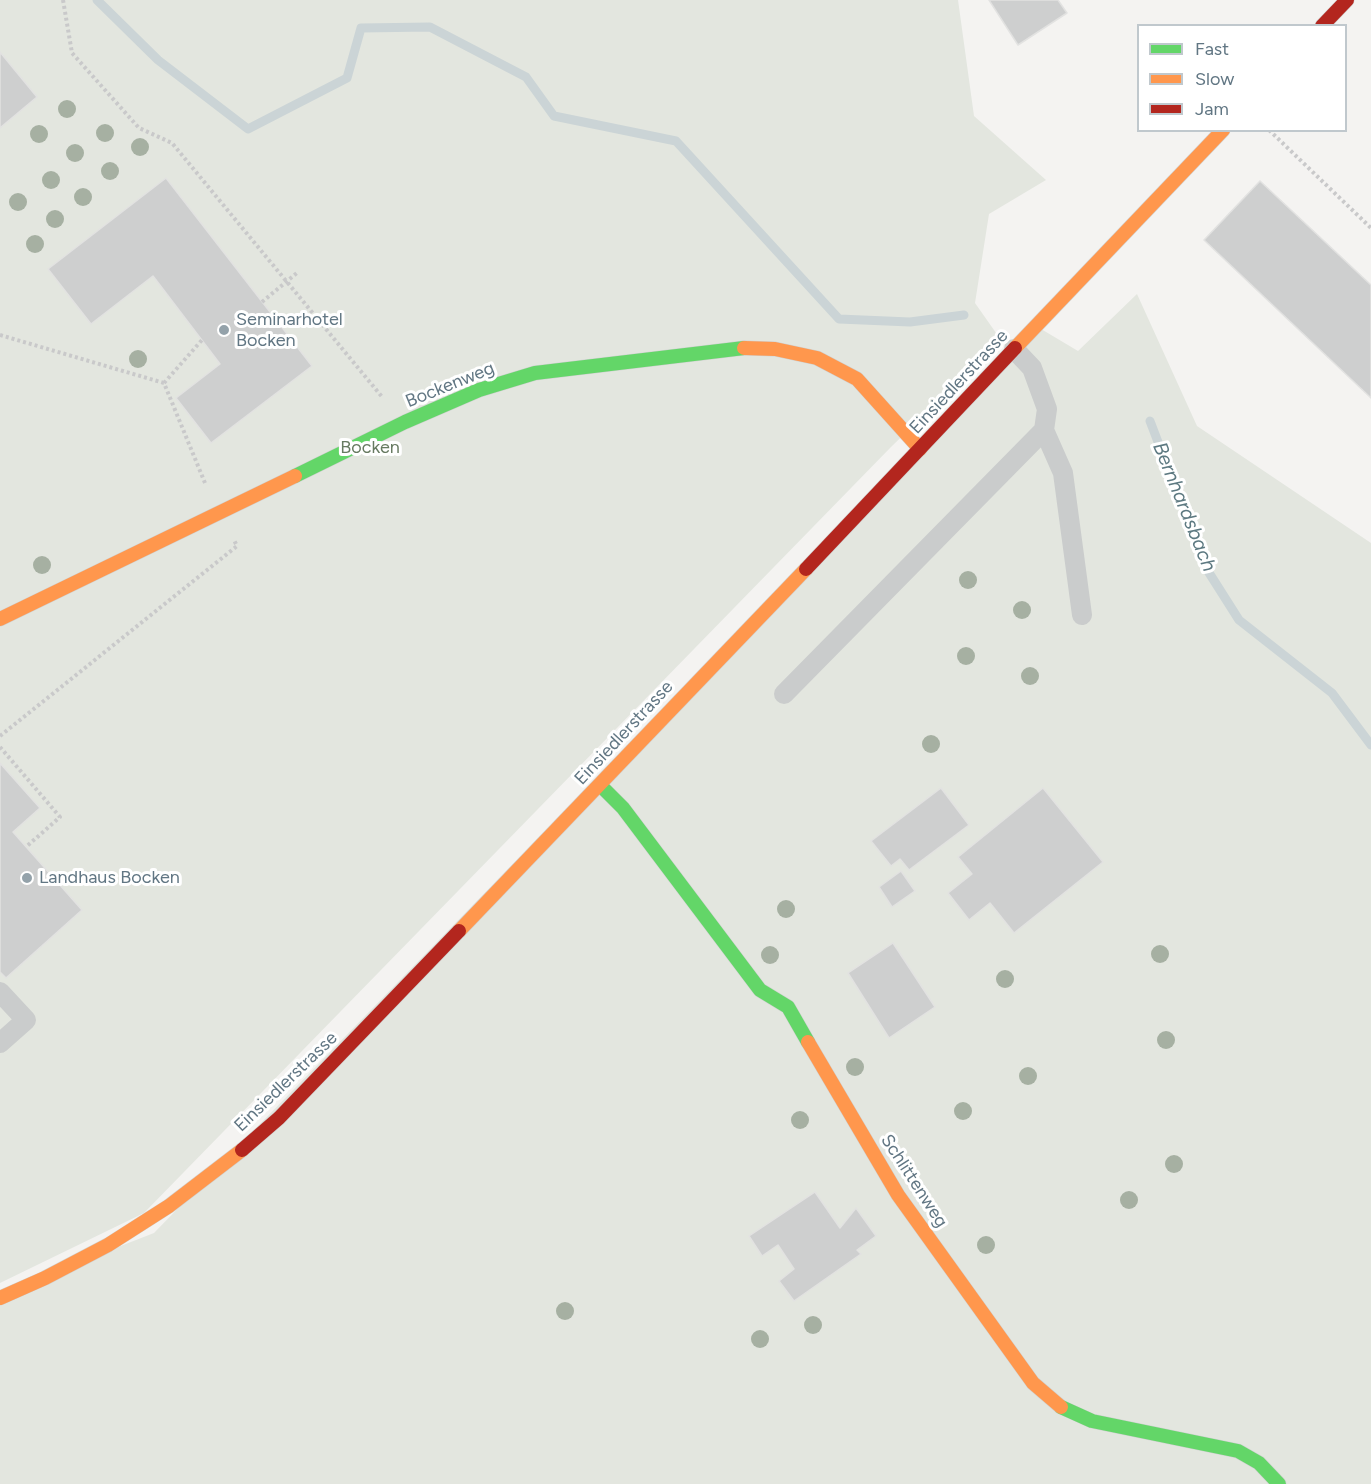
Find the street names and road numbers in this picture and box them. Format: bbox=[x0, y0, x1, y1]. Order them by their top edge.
street label: Einsiedlerstrasse bbox=[905, 325, 1013, 439]
street label: Bockenweg bbox=[402, 357, 498, 413]
street label: Einsiedlerstrasse bbox=[570, 676, 678, 790]
street label: Einsiedlerstrasse bbox=[230, 1027, 342, 1137]
street label: Schlittenweg bbox=[876, 1130, 952, 1232]

